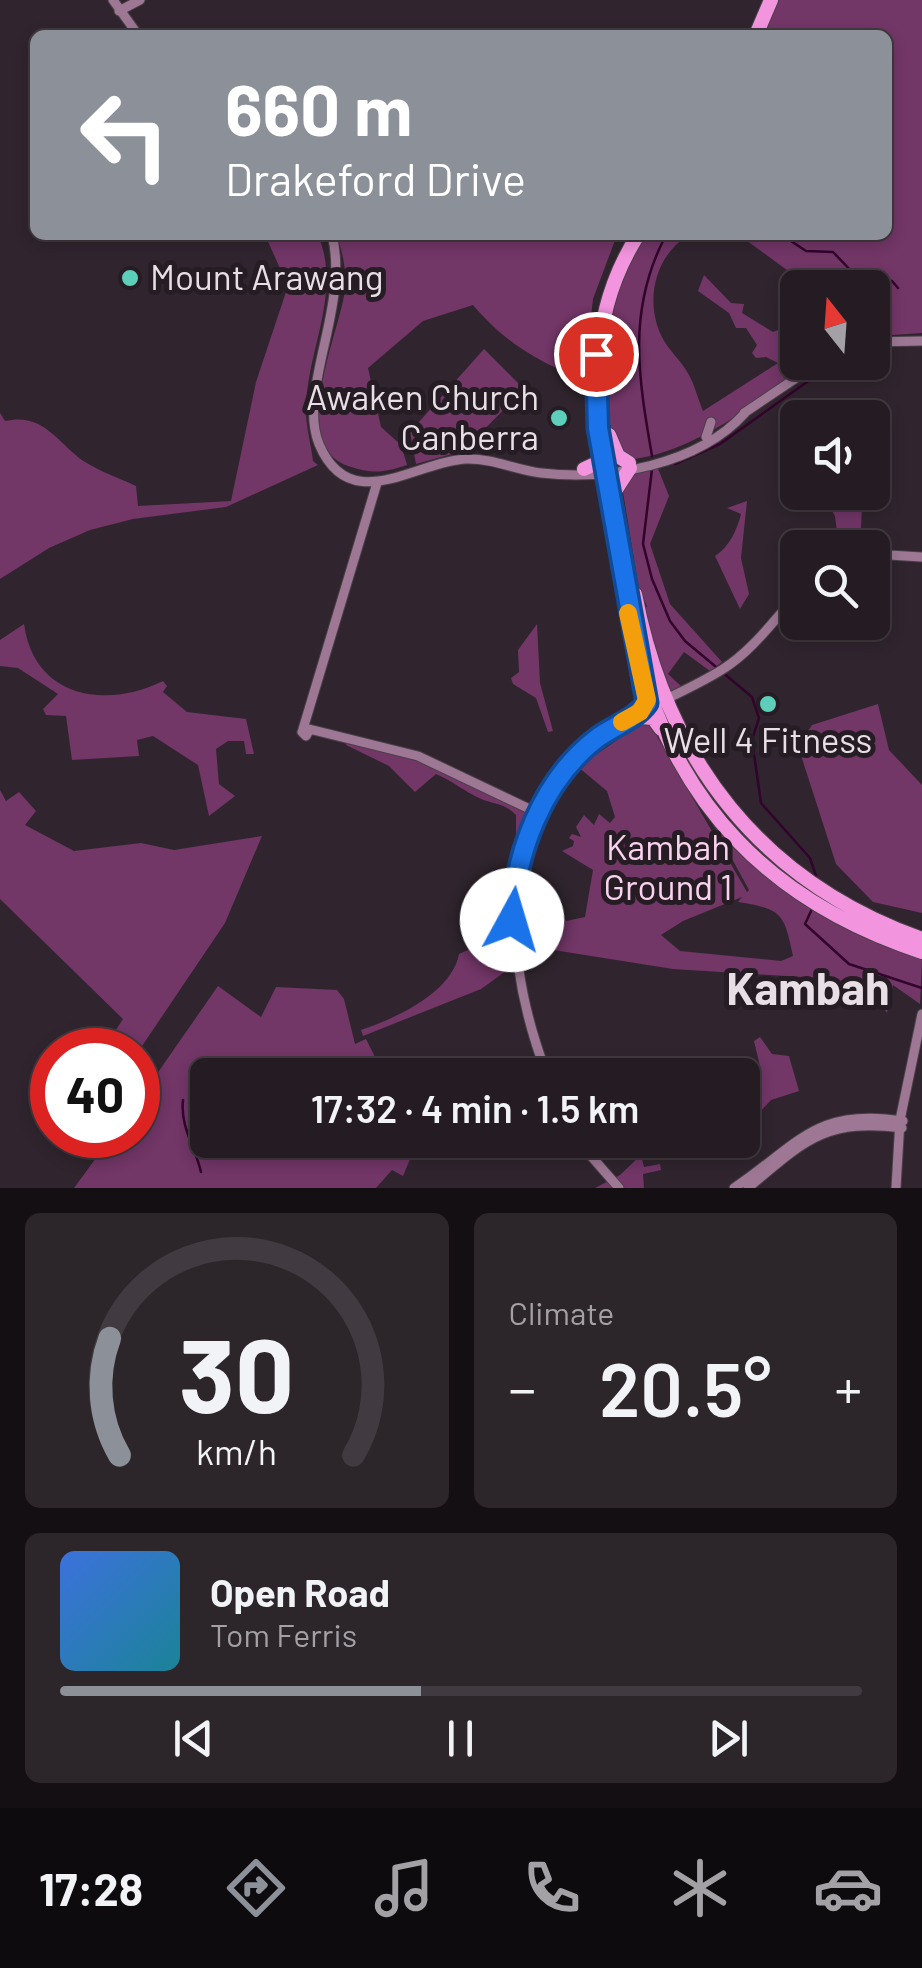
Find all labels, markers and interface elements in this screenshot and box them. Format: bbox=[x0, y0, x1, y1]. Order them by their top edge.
text: 660 m bbox=[225, 66, 413, 150]
icon: left bbox=[60, 70, 190, 200]
text: Drakeford Drive bbox=[225, 151, 526, 205]
place label: Mount Arawang bbox=[150, 255, 383, 297]
marker: Mount Arawang bbox=[119, 267, 141, 289]
north arrow bbox=[780, 270, 890, 380]
map controls bbox=[780, 270, 890, 640]
pin bbox=[554, 312, 639, 397]
icon: arrive bbox=[569, 327, 624, 382]
place label: Awaken Church Canberra bbox=[306, 375, 539, 457]
button: sound bbox=[780, 400, 890, 510]
marker: Awaken Church Canberra bbox=[548, 407, 570, 429]
button: search bbox=[780, 530, 890, 640]
marker: Well 4 Fitness bbox=[757, 693, 779, 715]
place label: Well 4 Fitness bbox=[664, 718, 872, 760]
park label: Kambah Ground 1 bbox=[604, 825, 732, 907]
position arrow bbox=[460, 868, 564, 972]
district label: Kambah bbox=[726, 960, 890, 1014]
speed limit sign: 40 bbox=[30, 1028, 160, 1158]
text: 17:32 · 4 min · 1.5 km bbox=[311, 1085, 639, 1131]
text: Climate bbox=[509, 1293, 614, 1331]
text: 30 bbox=[179, 1309, 294, 1434]
text: 20.5° bbox=[599, 1342, 772, 1432]
text: − bbox=[509, 1354, 536, 1420]
text: + bbox=[834, 1354, 862, 1420]
text: km/h bbox=[196, 1429, 277, 1472]
text: Open Road bbox=[210, 1569, 390, 1615]
text: Tom Ferris bbox=[210, 1615, 357, 1653]
icon: previous bbox=[166, 1711, 221, 1766]
icon: pause bbox=[433, 1711, 488, 1766]
icon: next bbox=[701, 1711, 756, 1766]
icon: directions bbox=[221, 1853, 291, 1923]
icon: music bbox=[369, 1853, 439, 1923]
icon: phone bbox=[517, 1853, 587, 1923]
icon: climate bbox=[665, 1853, 735, 1923]
icon: car bbox=[813, 1853, 883, 1923]
text: 17:28 bbox=[39, 1861, 143, 1915]

